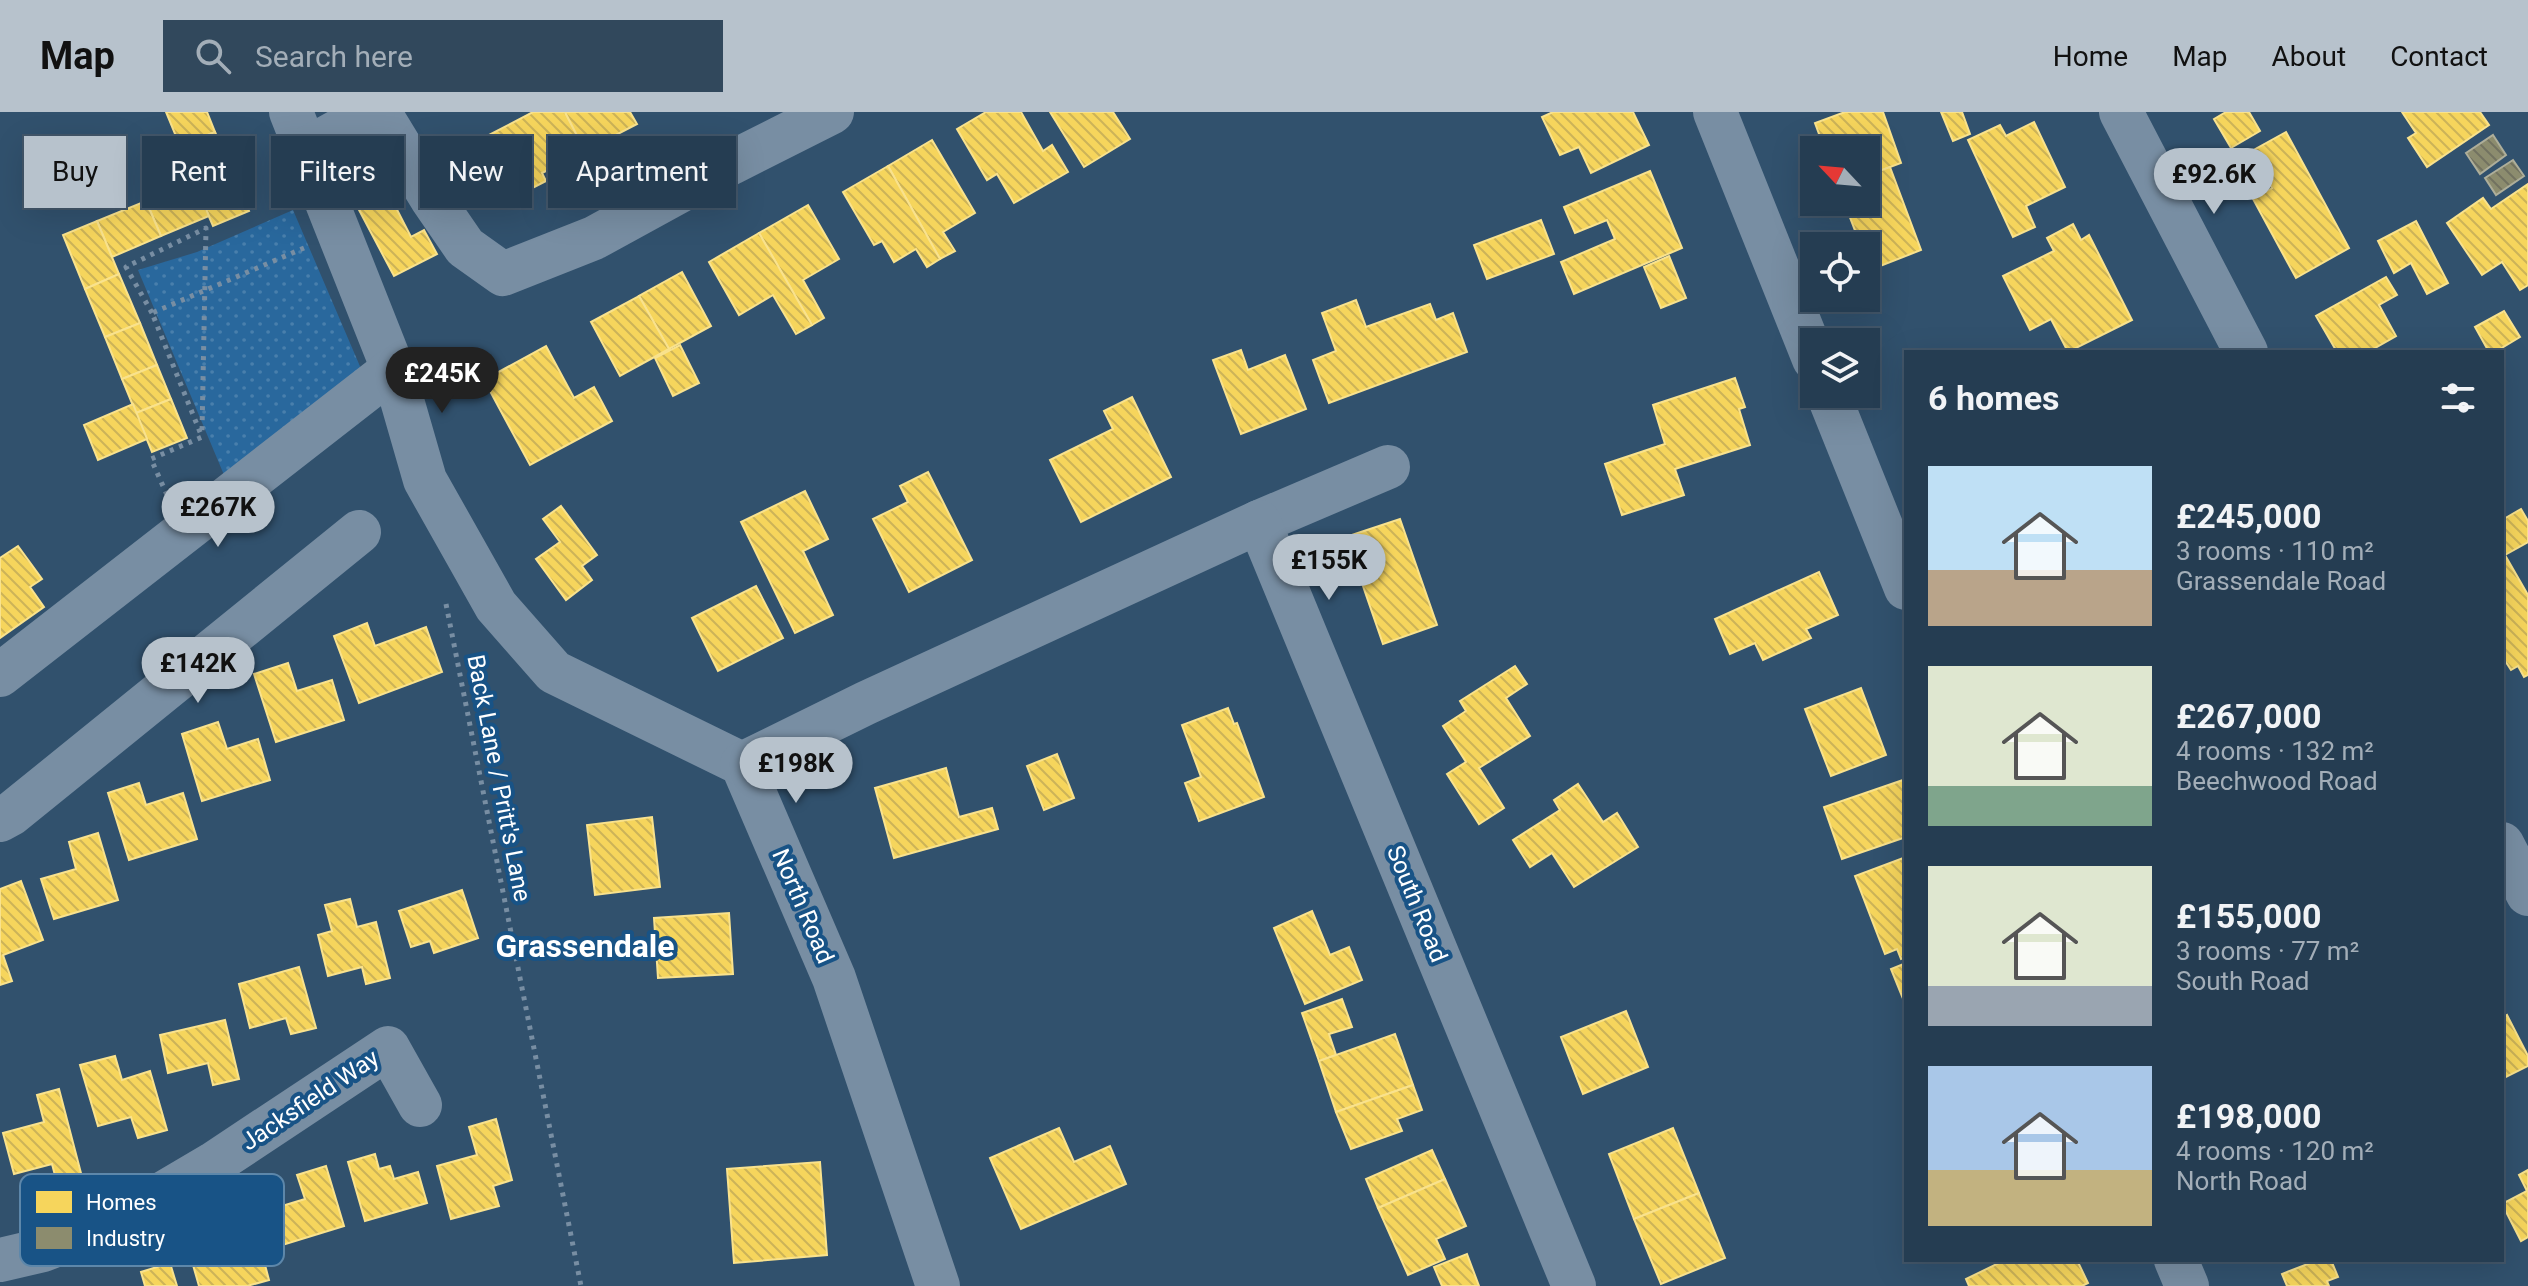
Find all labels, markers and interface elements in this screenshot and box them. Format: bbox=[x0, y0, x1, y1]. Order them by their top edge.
search box bbox=[163, 20, 723, 92]
text: Map bbox=[40, 34, 115, 78]
icon: search bbox=[191, 34, 235, 78]
text: Search here bbox=[255, 39, 413, 74]
text: Home bbox=[2053, 40, 2128, 73]
text: Map bbox=[2172, 40, 2228, 73]
text: About bbox=[2272, 40, 2346, 73]
text: Contact bbox=[2390, 40, 2488, 73]
chip: Buy bbox=[24, 136, 126, 208]
chip: Rent bbox=[142, 136, 255, 208]
chip: Filters bbox=[271, 136, 404, 208]
chip: New bbox=[420, 136, 532, 208]
chip: Apartment bbox=[548, 136, 736, 208]
north arrow bbox=[1800, 136, 1880, 216]
map controls bbox=[1800, 136, 1880, 408]
pin: £92.6K bbox=[2149, 148, 2279, 216]
text: £92.6K bbox=[2172, 159, 2256, 189]
button: locate bbox=[1800, 232, 1880, 312]
button: layers bbox=[1800, 328, 1880, 408]
pin: £245K bbox=[386, 347, 498, 415]
text: £245K bbox=[404, 358, 480, 388]
icon: filters bbox=[2436, 376, 2480, 420]
text: 6 homes bbox=[1928, 378, 2059, 418]
pin: £267K bbox=[162, 481, 274, 549]
text: £267K bbox=[180, 492, 256, 522]
text: £245,000 bbox=[2176, 496, 2322, 536]
icon: home bbox=[1992, 498, 2088, 594]
pin: £155K bbox=[1273, 534, 1385, 602]
text: 3 rooms · 110 m² bbox=[2176, 536, 2374, 566]
text: £155K bbox=[1291, 545, 1367, 575]
text: Grassendale Road bbox=[2176, 566, 2386, 596]
pin: £142K bbox=[142, 637, 254, 705]
text: £142K bbox=[160, 648, 236, 678]
street label: Back Lane / Pritt's Lane bbox=[461, 652, 537, 904]
text: £267,000 bbox=[2176, 696, 2322, 736]
icon: home bbox=[1992, 698, 2088, 794]
text: 4 rooms · 132 m² bbox=[2176, 736, 2374, 766]
pin: £198K bbox=[740, 737, 852, 805]
text: £198K bbox=[758, 748, 834, 778]
text: Beechwood Road bbox=[2176, 766, 2378, 796]
street label: South Road bbox=[1381, 842, 1453, 966]
street label: North Road bbox=[766, 845, 840, 967]
text: £155,000 bbox=[2176, 896, 2322, 936]
icon: home bbox=[1992, 898, 2088, 994]
district label: Grassendale bbox=[495, 927, 675, 965]
text: 3 rooms · 77 m² bbox=[2176, 936, 2359, 966]
text: South Road bbox=[2176, 966, 2310, 996]
street label: Jacksfield Way bbox=[236, 1043, 385, 1156]
text: £198,000 bbox=[2176, 1096, 2322, 1136]
icon: home bbox=[1992, 1098, 2088, 1194]
text: 4 rooms · 120 m² bbox=[2176, 1136, 2374, 1166]
text: North Road bbox=[2176, 1166, 2308, 1196]
legend bbox=[20, 1174, 284, 1266]
text: Homes bbox=[86, 1190, 157, 1215]
text: Industry bbox=[86, 1226, 166, 1251]

